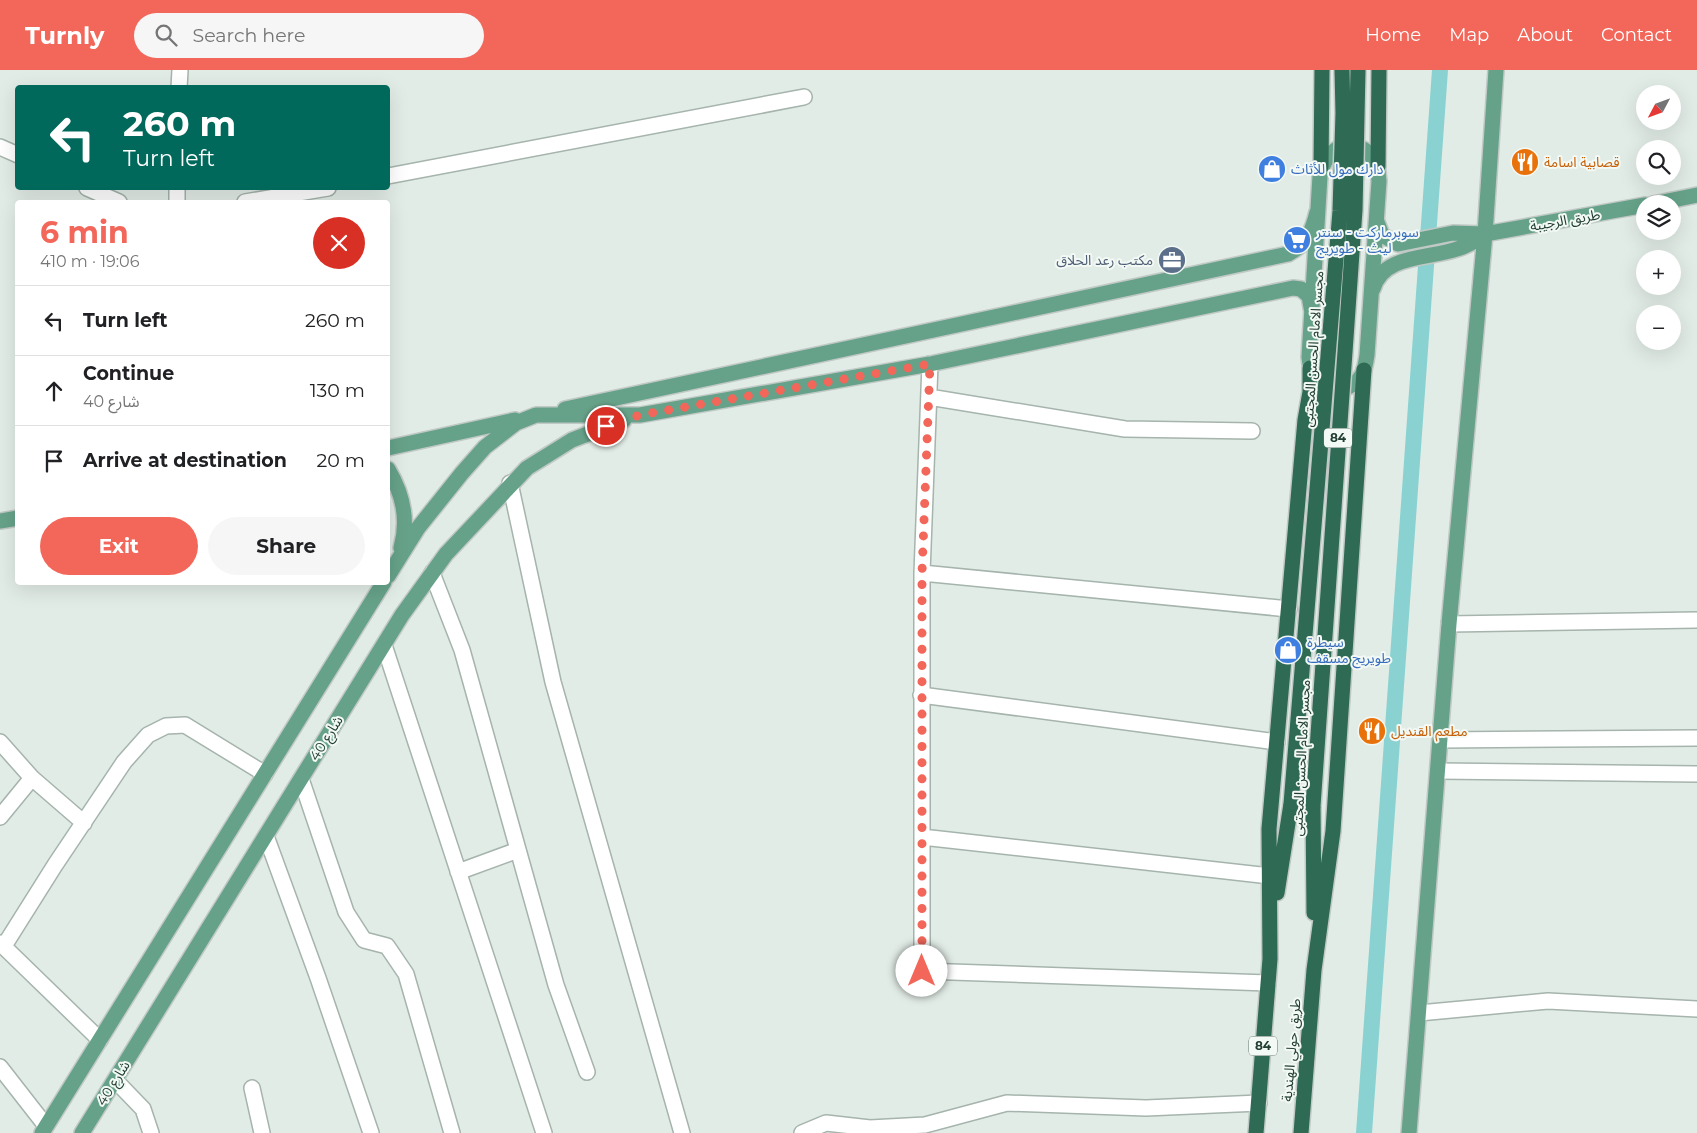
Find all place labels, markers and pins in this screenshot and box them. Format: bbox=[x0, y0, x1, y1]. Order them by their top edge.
restaurant icon: قصابية اسامة bbox=[1510, 147, 1540, 177]
place label: قصابية اسامة bbox=[1544, 153, 1620, 171]
shop icon: دارك مول للأثاث bbox=[1257, 154, 1287, 184]
place label: دارك مول للأثاث bbox=[1291, 160, 1384, 178]
place label: سوبرماركت - سنتر ليث - طويريج bbox=[1315, 223, 1419, 259]
supermarket icon: سوبرماركت - سنتر ليث - طويريج bbox=[1282, 225, 1312, 255]
office icon: مكتب رعد الحلاق bbox=[1157, 245, 1187, 275]
place label: مكتب رعد الحلاق bbox=[1056, 251, 1153, 269]
pin bbox=[585, 405, 627, 447]
place label: سيطرة طويريج مسقف bbox=[1307, 633, 1391, 669]
shop icon: سيطرة طويريج مسقف bbox=[1273, 635, 1303, 665]
restaurant icon: مطعم القنديل bbox=[1357, 716, 1387, 746]
place label: مطعم القنديل bbox=[1391, 722, 1468, 742]

